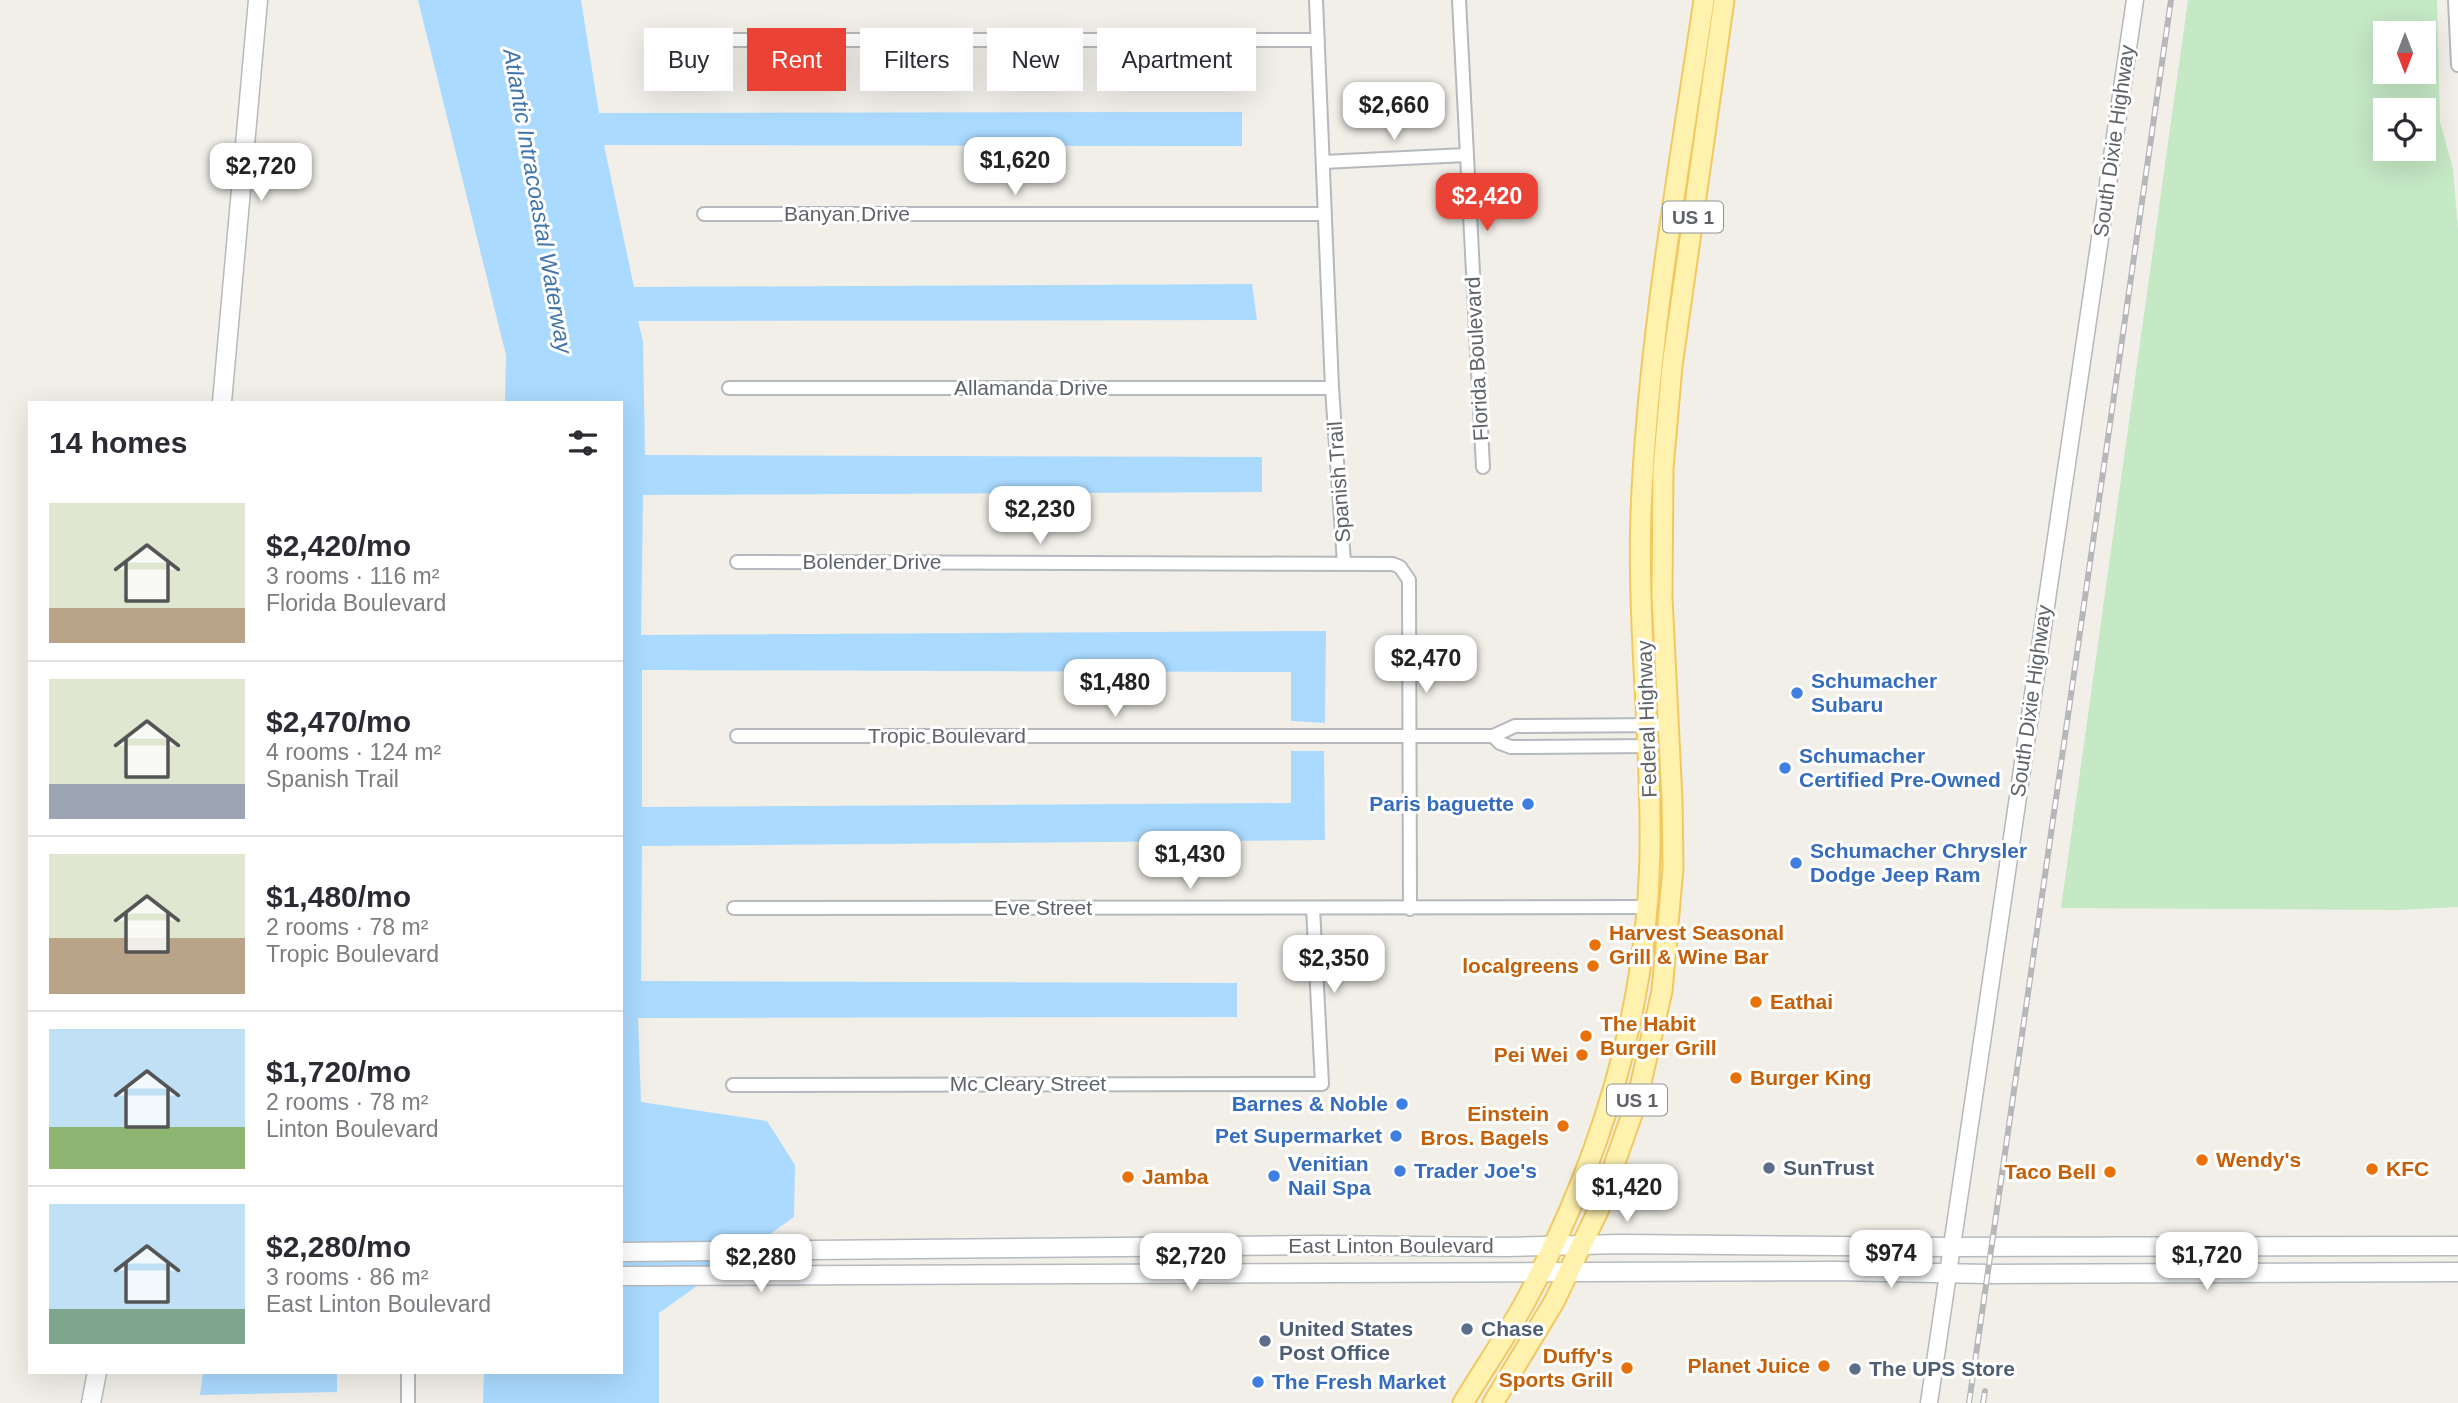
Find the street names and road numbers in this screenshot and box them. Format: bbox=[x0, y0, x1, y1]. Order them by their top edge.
street label: South Dixie Highway bbox=[2089, 43, 2138, 238]
street label: Banyan Drive bbox=[784, 202, 910, 225]
road number: US 1 bbox=[1663, 202, 1723, 232]
street label: Florida Boulevard bbox=[1461, 276, 1492, 442]
street label: Allamanda Drive bbox=[954, 376, 1108, 399]
street label: Spanish Trail bbox=[1323, 421, 1354, 543]
street label: Bolender Drive bbox=[803, 550, 941, 573]
street label: South Dixie Highway bbox=[2006, 603, 2055, 798]
street label: Federal Highway bbox=[1632, 639, 1661, 798]
street label: Tropic Boulevard bbox=[868, 724, 1026, 747]
street label: Eve Street bbox=[994, 896, 1092, 919]
street label: Mc Cleary Street bbox=[950, 1072, 1106, 1095]
road number: US 1 bbox=[1607, 1084, 1667, 1116]
street label: East Linton Boulevard bbox=[1288, 1234, 1494, 1257]

